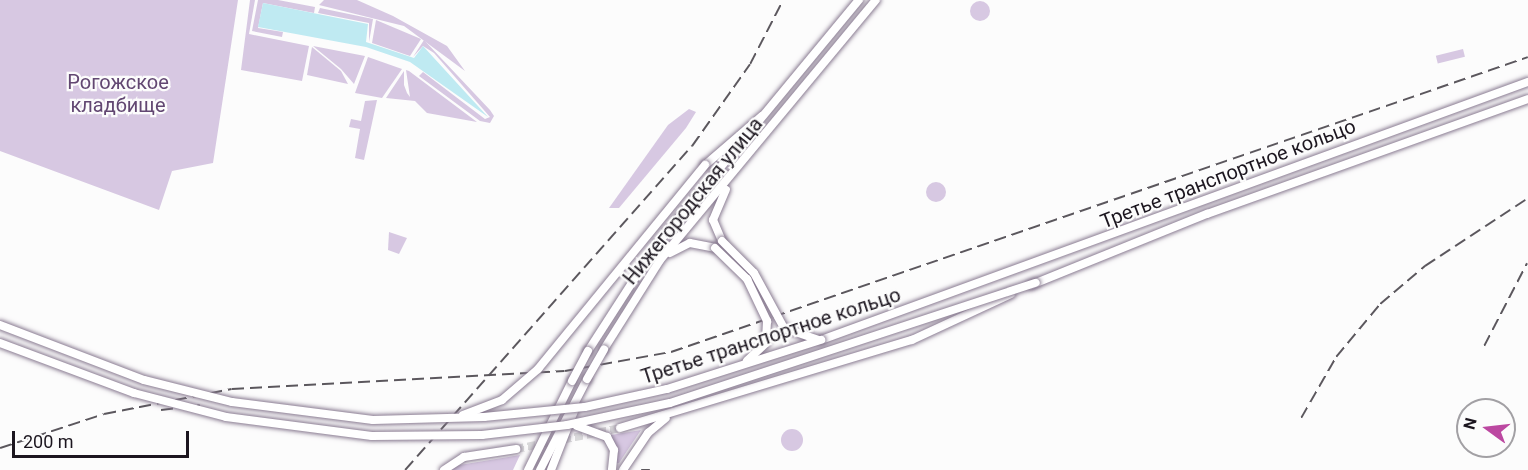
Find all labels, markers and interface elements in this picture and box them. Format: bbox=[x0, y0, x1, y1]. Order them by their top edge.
park label: Рогожское кладбище bbox=[67, 71, 169, 118]
street label: Нижегородская улица bbox=[618, 113, 768, 289]
street label: Третье транспортное кольцо bbox=[1097, 114, 1359, 234]
street label: Третье транспортное кольцо bbox=[638, 283, 904, 389]
north arrow bbox=[1456, 398, 1516, 458]
text: N bbox=[1459, 416, 1481, 432]
scale bar bbox=[15, 419, 192, 457]
text: 200 m bbox=[23, 431, 74, 452]

